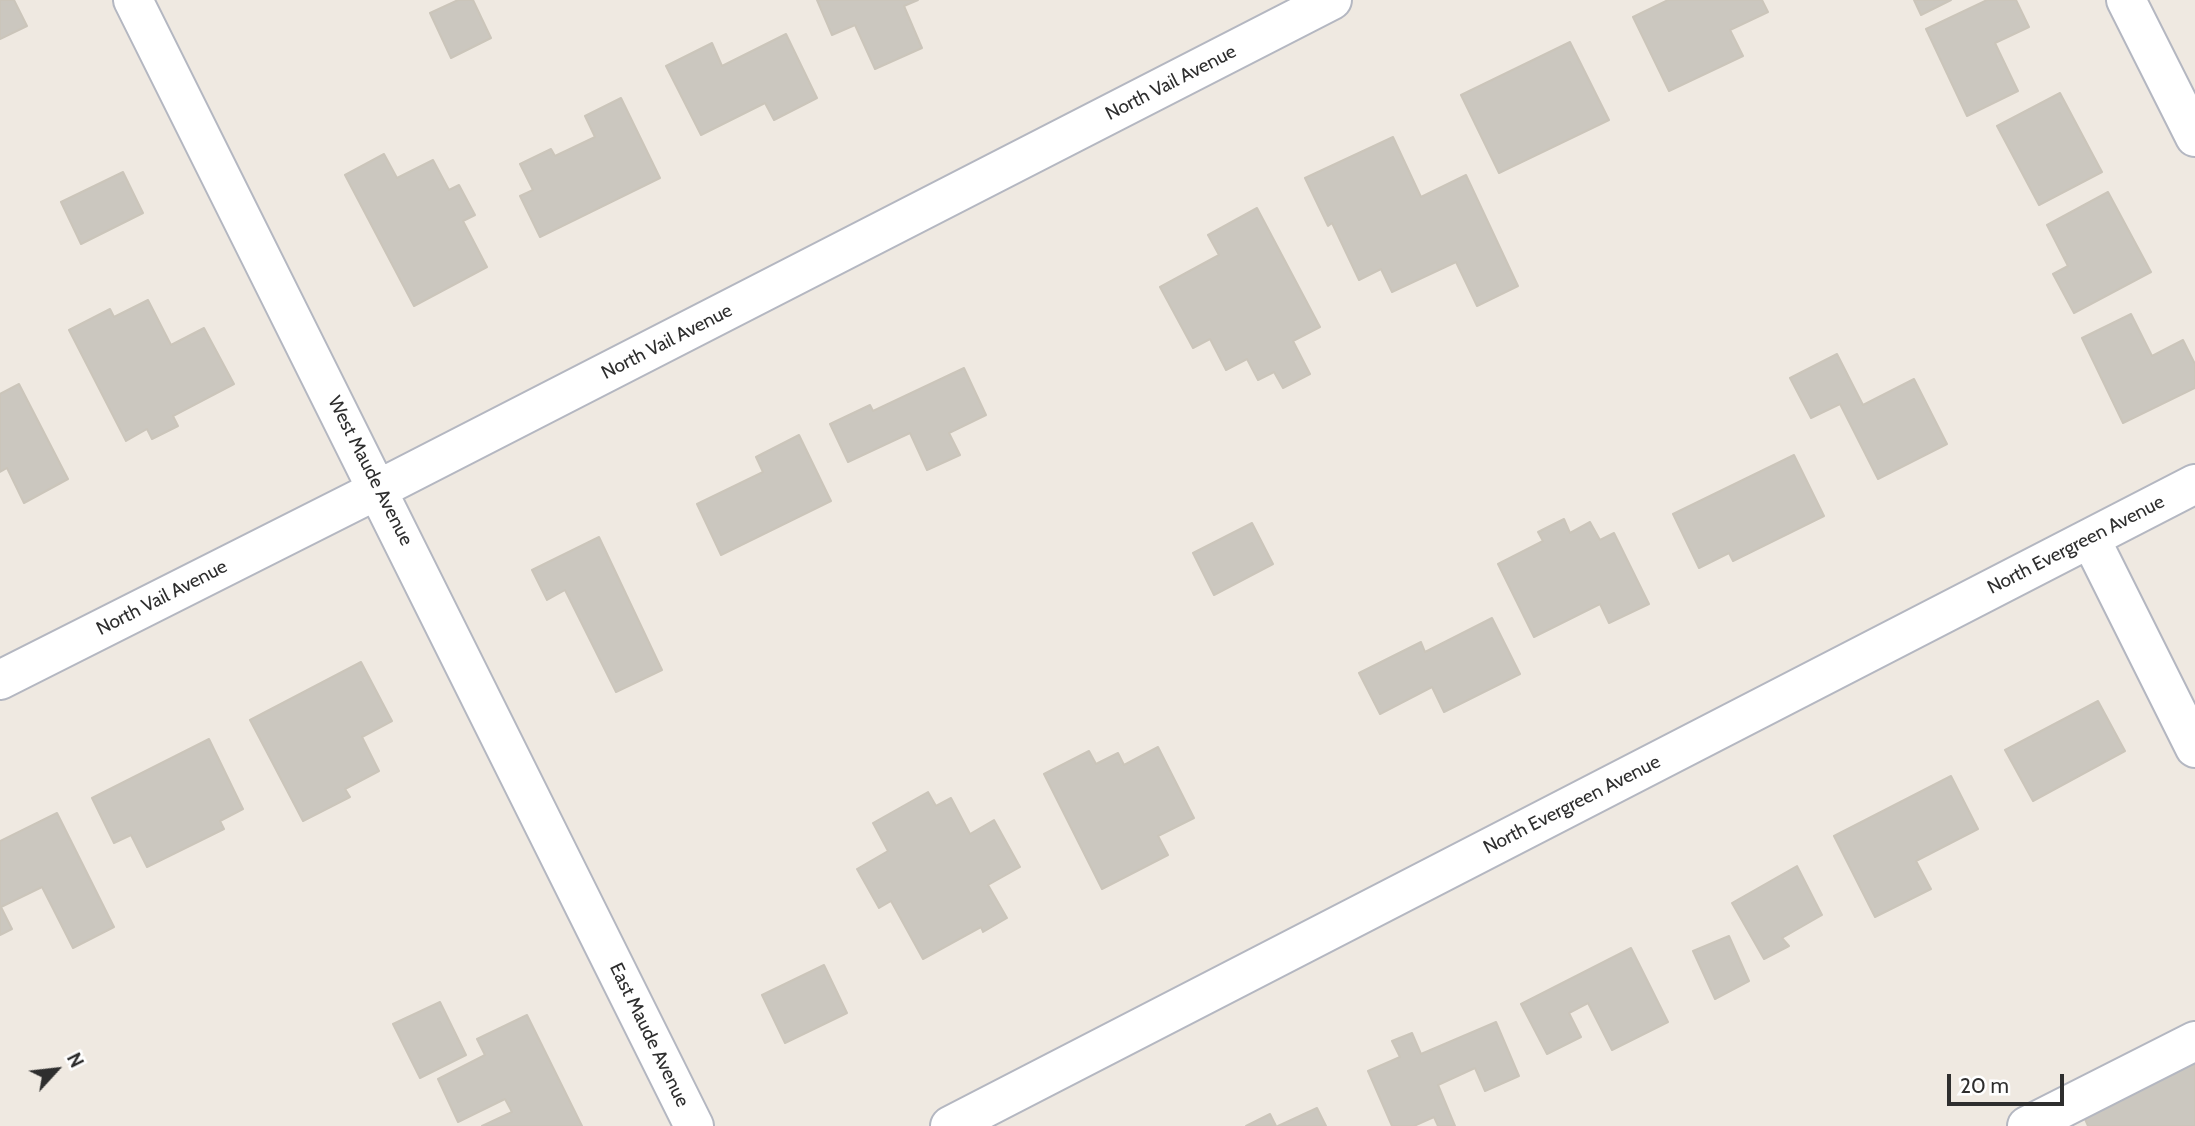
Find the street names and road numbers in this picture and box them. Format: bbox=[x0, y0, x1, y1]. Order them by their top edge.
street label: North Vail Avenue bbox=[1102, 40, 1240, 126]
street label: North Vail Avenue bbox=[598, 299, 736, 385]
street label: West Maude Avenue bbox=[322, 392, 418, 550]
street label: North Evergreen Avenue bbox=[1984, 490, 2168, 600]
street label: North Vail Avenue bbox=[93, 555, 231, 641]
street label: North Evergreen Avenue bbox=[1480, 750, 1664, 860]
street label: East Maude Avenue bbox=[604, 959, 694, 1111]

